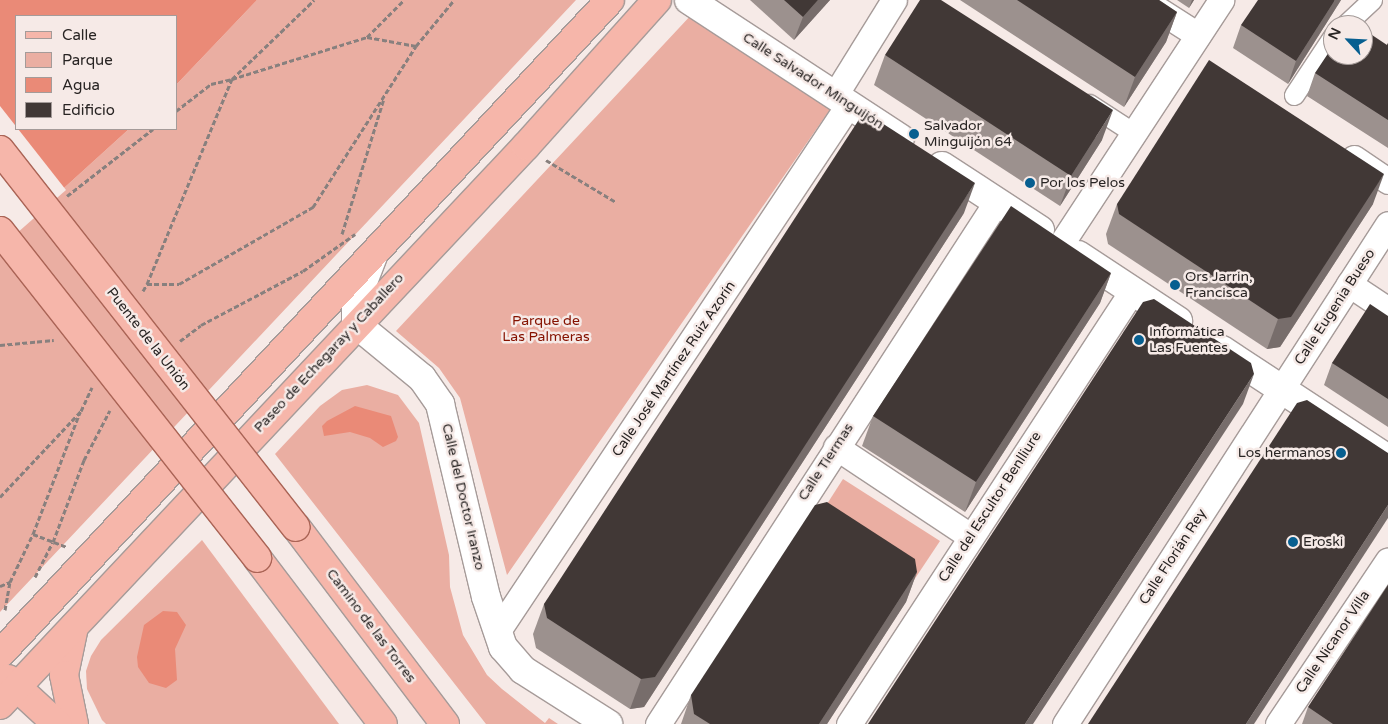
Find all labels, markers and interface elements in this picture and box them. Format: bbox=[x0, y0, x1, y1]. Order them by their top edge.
legend bbox=[15, 15, 178, 130]
north arrow bbox=[1323, 15, 1373, 65]
text: N bbox=[1325, 25, 1345, 43]
text: Calle bbox=[62, 26, 97, 44]
street label: Calle Salvador Minguijón bbox=[739, 29, 887, 133]
text: Parque bbox=[62, 51, 113, 69]
text: Agua bbox=[62, 76, 100, 94]
text: Edificio bbox=[62, 101, 115, 119]
place label: Salvador Minguijón 64 bbox=[924, 118, 1012, 150]
marker: Salvador Minguijón 64 bbox=[908, 128, 920, 140]
place label: Por los Pelos bbox=[1040, 175, 1125, 191]
marker: Por los Pelos bbox=[1024, 177, 1036, 189]
street label: Calle Eugenia Bueso bbox=[1291, 246, 1379, 368]
place label: Ors Jarrin, Francisca bbox=[1185, 269, 1253, 302]
street label: Paseo de Echegaray y Caballero bbox=[251, 270, 407, 436]
street label: Calle José Martínez Ruiz Azorín bbox=[609, 278, 739, 460]
marker: Ors Jarrin, Francisca bbox=[1169, 279, 1181, 291]
street label: Puente de la Unión bbox=[103, 284, 193, 394]
park label: Parque de Las Palmeras bbox=[502, 313, 590, 346]
place label: Informática Las Fuentes bbox=[1149, 324, 1228, 357]
marker: Informática Las Fuentes bbox=[1133, 334, 1145, 346]
street label: Calle Tiermas bbox=[795, 420, 857, 504]
street label: Calle del Doctor Iranzo bbox=[438, 422, 488, 572]
street label: Calle del Escultor Benlliure bbox=[935, 429, 1045, 585]
place label: Los hermanos bbox=[1238, 445, 1331, 461]
marker: Los hermanos bbox=[1335, 447, 1347, 459]
street label: Calle Florián Rey bbox=[1136, 506, 1210, 608]
place label: Eroski bbox=[1303, 534, 1343, 550]
marker: Eroski bbox=[1287, 536, 1299, 548]
street label: Camino de las Torres bbox=[323, 566, 419, 686]
street label: Calle Nicanor Villa bbox=[1292, 588, 1374, 696]

